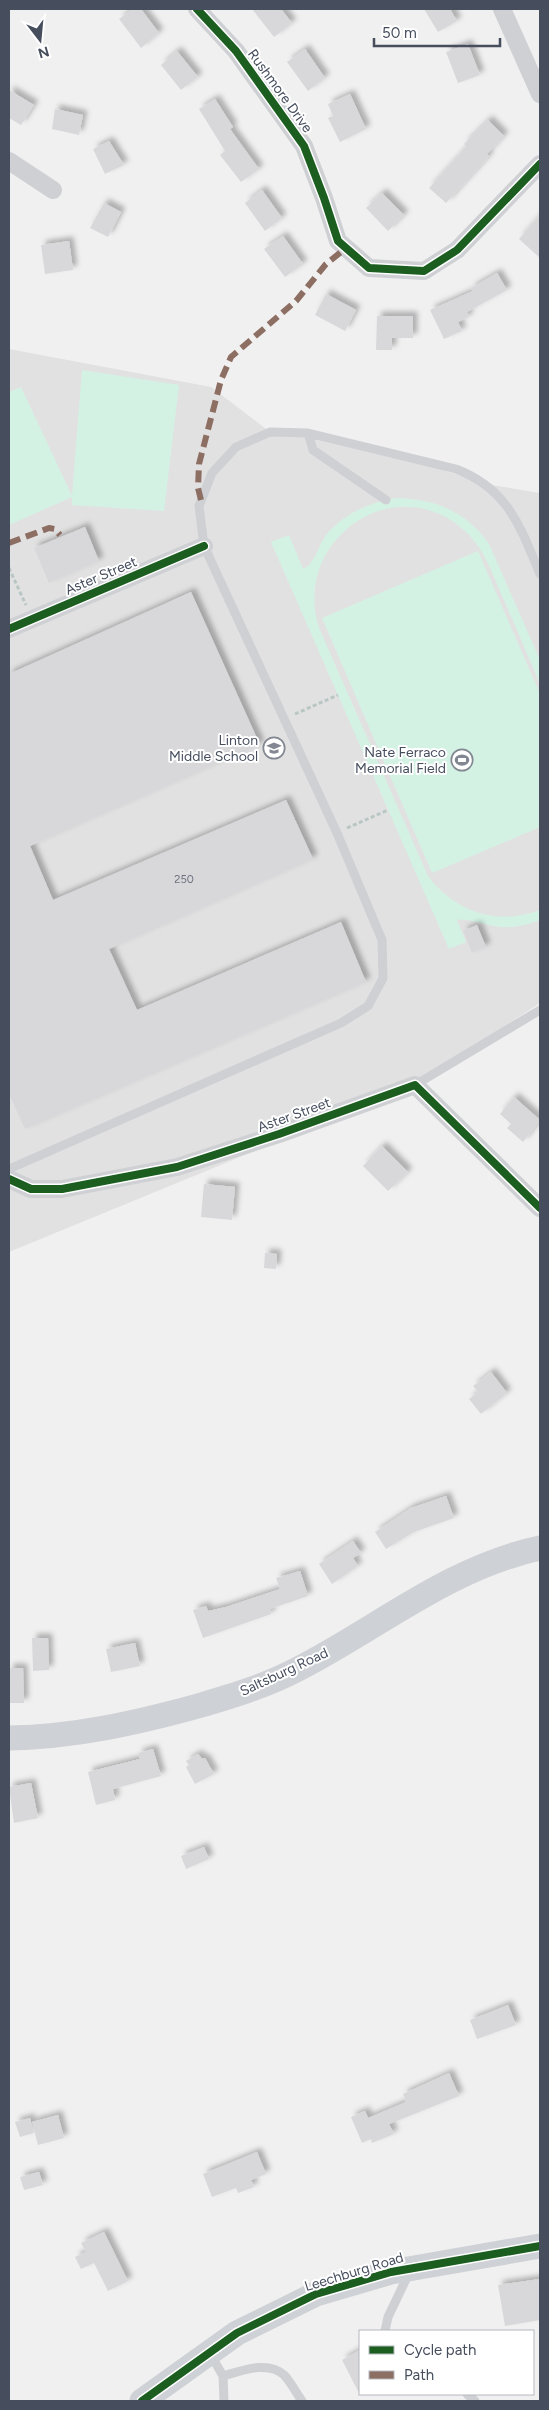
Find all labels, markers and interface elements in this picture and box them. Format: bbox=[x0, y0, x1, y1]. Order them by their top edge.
north arrow bbox=[15, 15, 65, 65]
scale bar bbox=[374, 15, 500, 47]
text: 50 m bbox=[382, 24, 417, 42]
text: N bbox=[36, 42, 51, 62]
street label: Rushmore Drive bbox=[244, 46, 316, 136]
street label: Aster Street bbox=[63, 553, 139, 599]
place label: Linton Middle School bbox=[169, 732, 258, 765]
school or university icon: Linton Middle School bbox=[262, 736, 286, 760]
place label: Nate Ferraco Memorial Field bbox=[355, 744, 446, 777]
sports icon: Nate Ferraco Memorial Field bbox=[450, 748, 474, 772]
house number: 250 bbox=[174, 873, 194, 886]
street label: Aster Street bbox=[255, 1094, 333, 1136]
street label: Saltsburg Road bbox=[237, 1644, 331, 1700]
street label: Leechburg Road bbox=[302, 2249, 406, 2295]
legend bbox=[359, 2330, 534, 2395]
text: Cycle path bbox=[404, 2341, 476, 2359]
text: Path bbox=[404, 2366, 434, 2384]

